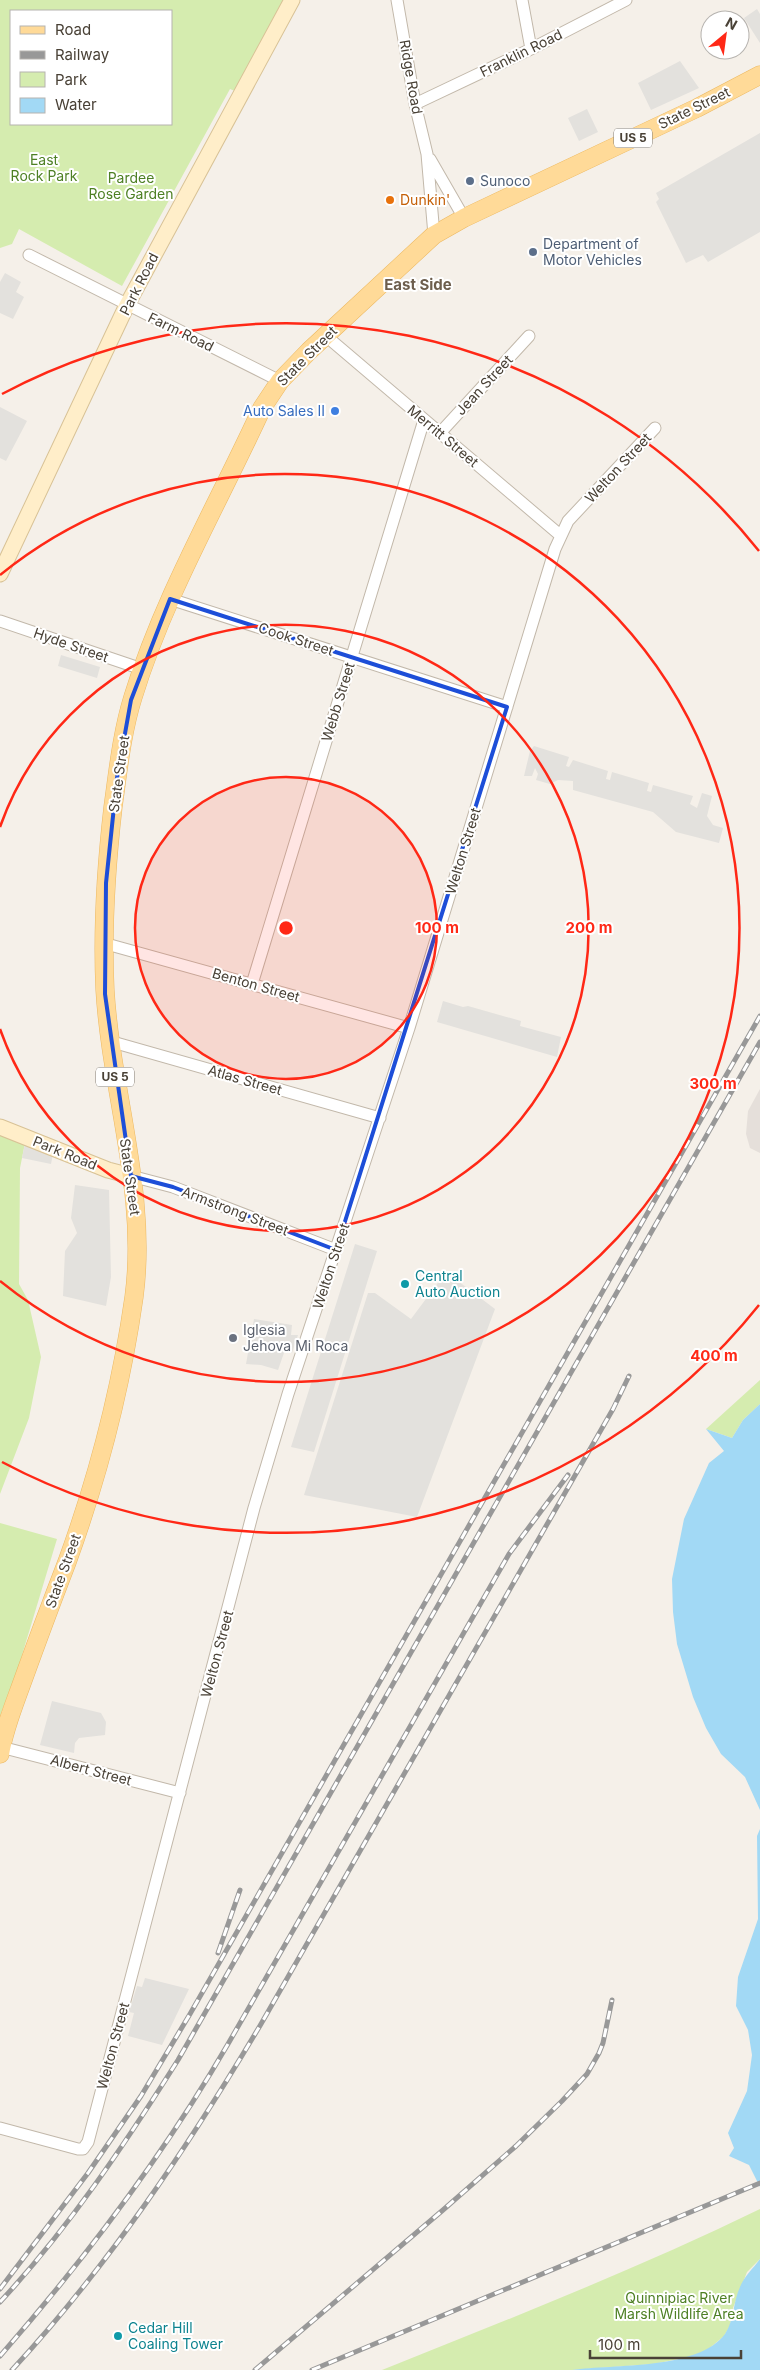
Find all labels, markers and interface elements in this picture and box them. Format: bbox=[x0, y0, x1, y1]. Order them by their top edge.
legend bbox=[10, 10, 172, 125]
north arrow bbox=[700, 10, 750, 60]
text: N bbox=[723, 13, 740, 33]
text: Road bbox=[55, 20, 91, 39]
street label: Franklin Road bbox=[477, 25, 565, 80]
street label: Ridge Road bbox=[397, 38, 426, 116]
text: Railway bbox=[55, 45, 110, 64]
text: Park bbox=[55, 70, 88, 89]
street label: State Street bbox=[655, 83, 733, 132]
text: Water bbox=[55, 95, 97, 114]
road number: US 5 bbox=[614, 128, 652, 148]
park label: East Rock Park bbox=[11, 151, 78, 184]
park label: Pardee Rose Garden bbox=[88, 169, 174, 202]
place label: Sunoco bbox=[480, 172, 530, 189]
marker: Sunoco bbox=[464, 175, 476, 187]
place label: Dunkin' bbox=[400, 191, 450, 208]
marker: Dunkin' bbox=[384, 194, 396, 206]
place label: Department of Motor Vehicles bbox=[543, 235, 642, 268]
marker: Department of Motor Vehicles bbox=[527, 246, 539, 258]
street label: Park Road bbox=[116, 250, 161, 318]
district label: East Side bbox=[384, 275, 452, 294]
street label: Farm Road bbox=[145, 308, 217, 355]
street label: State Street bbox=[273, 322, 340, 389]
street label: Jean Street bbox=[452, 351, 516, 418]
street label: Merritt Street bbox=[404, 401, 483, 470]
place label: Auto Sales II bbox=[243, 402, 325, 419]
marker: Auto Sales II bbox=[329, 405, 341, 417]
street label: Welton Street bbox=[581, 429, 655, 506]
street label: Cook Street bbox=[256, 618, 336, 659]
street label: Hyde Street bbox=[31, 624, 111, 665]
street label: Webb Street bbox=[317, 660, 358, 743]
street label: State Street bbox=[105, 734, 132, 814]
street label: Welton Street bbox=[441, 805, 484, 896]
text: 100 m bbox=[415, 918, 459, 937]
text: 200 m bbox=[566, 918, 612, 937]
centre of rings bbox=[277, 919, 295, 937]
street label: Benton Street bbox=[210, 964, 302, 1005]
street label: Atlas Street bbox=[206, 1061, 284, 1098]
road number: US 5 bbox=[96, 1068, 134, 1086]
text: 300 m bbox=[689, 1074, 737, 1093]
street label: Park Road bbox=[31, 1132, 100, 1173]
street label: State Street bbox=[117, 1137, 144, 1217]
street label: Armstrong Street bbox=[179, 1182, 291, 1239]
street label: Welton Street bbox=[309, 1220, 353, 1311]
place label: Central Auto Auction bbox=[415, 1267, 500, 1300]
marker: Central Auto Auction bbox=[399, 1278, 411, 1290]
place label: Iglesia Jehova Mi Roca bbox=[243, 1321, 348, 1354]
marker: Iglesia Jehova Mi Roca bbox=[227, 1332, 239, 1344]
text: 400 m bbox=[690, 1346, 738, 1365]
street label: State Street bbox=[41, 1531, 84, 1610]
street label: Welton Street bbox=[197, 1608, 236, 1699]
street label: Albert Street bbox=[49, 1751, 134, 1789]
street label: Welton Street bbox=[93, 2000, 132, 2091]
park label: Quinnipiac River Marsh Wildlife Area bbox=[614, 2289, 744, 2322]
place label: Cedar Hill Coaling Tower bbox=[128, 2319, 223, 2352]
scale bar bbox=[590, 2328, 741, 2360]
marker: Cedar Hill Coaling Tower bbox=[112, 2330, 124, 2342]
text: 100 m bbox=[598, 2335, 640, 2354]

